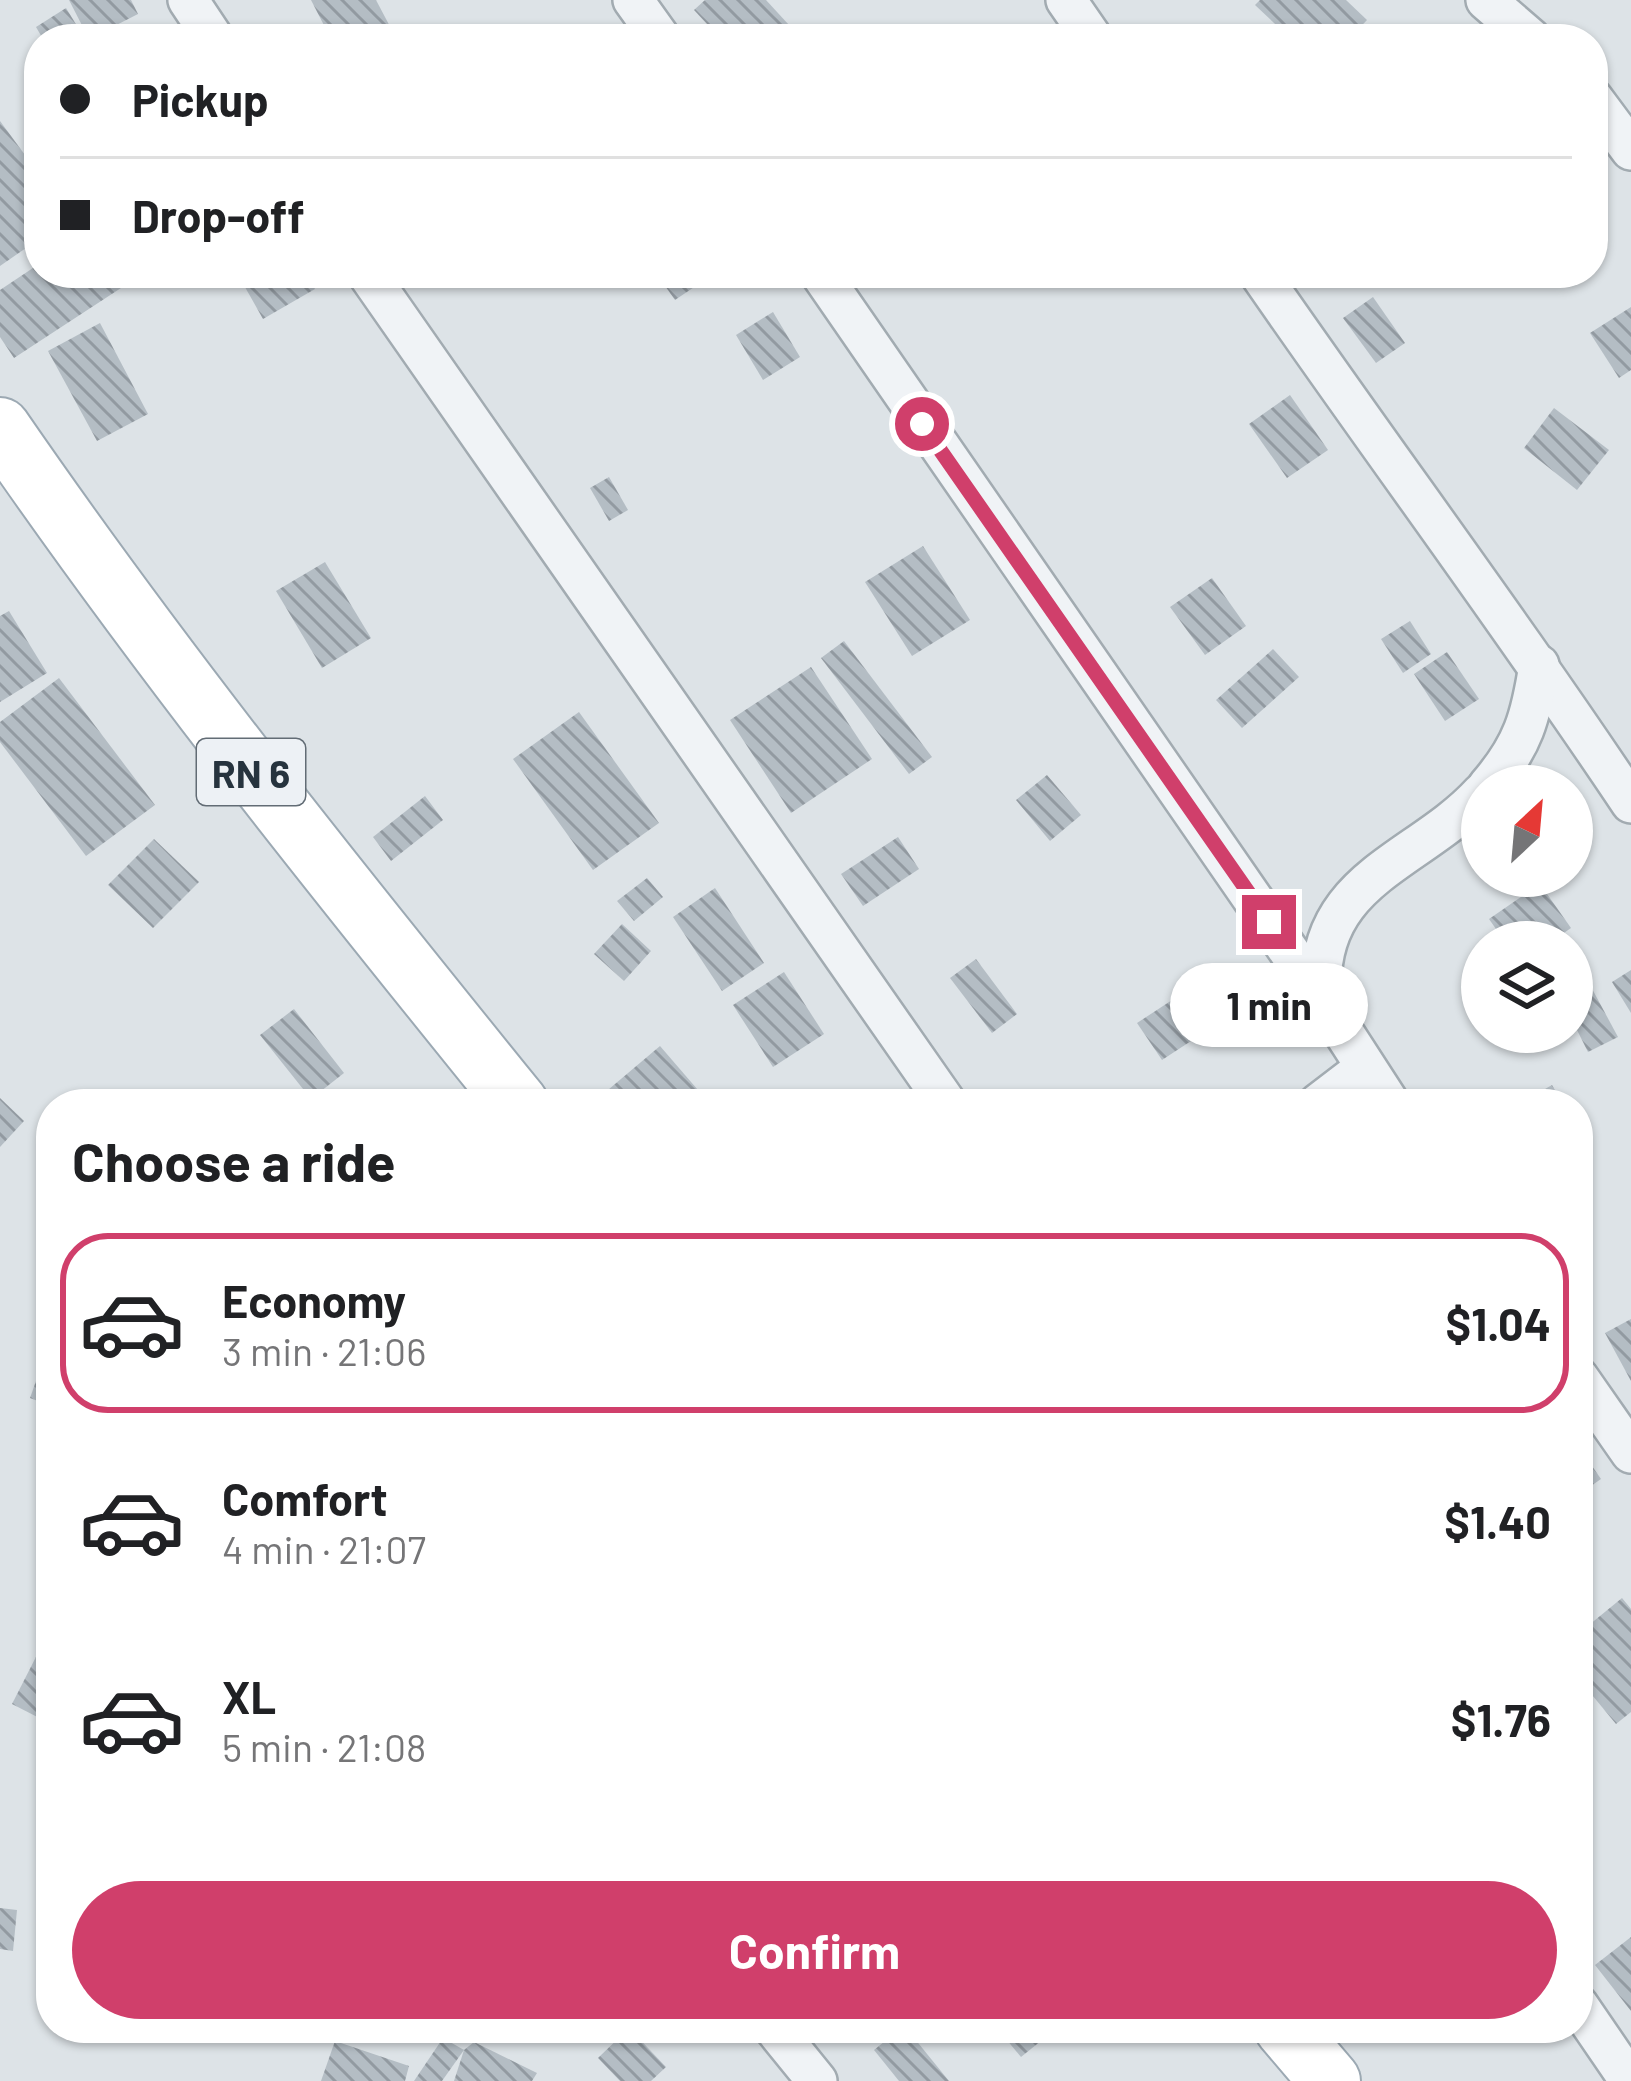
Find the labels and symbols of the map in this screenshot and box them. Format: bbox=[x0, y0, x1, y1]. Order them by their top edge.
route start bbox=[895, 397, 949, 451]
road number: RN 6 bbox=[197, 739, 305, 805]
north arrow bbox=[1461, 765, 1593, 897]
route end bbox=[1242, 895, 1296, 949]
callout: 1 min bbox=[1170, 964, 1368, 1048]

